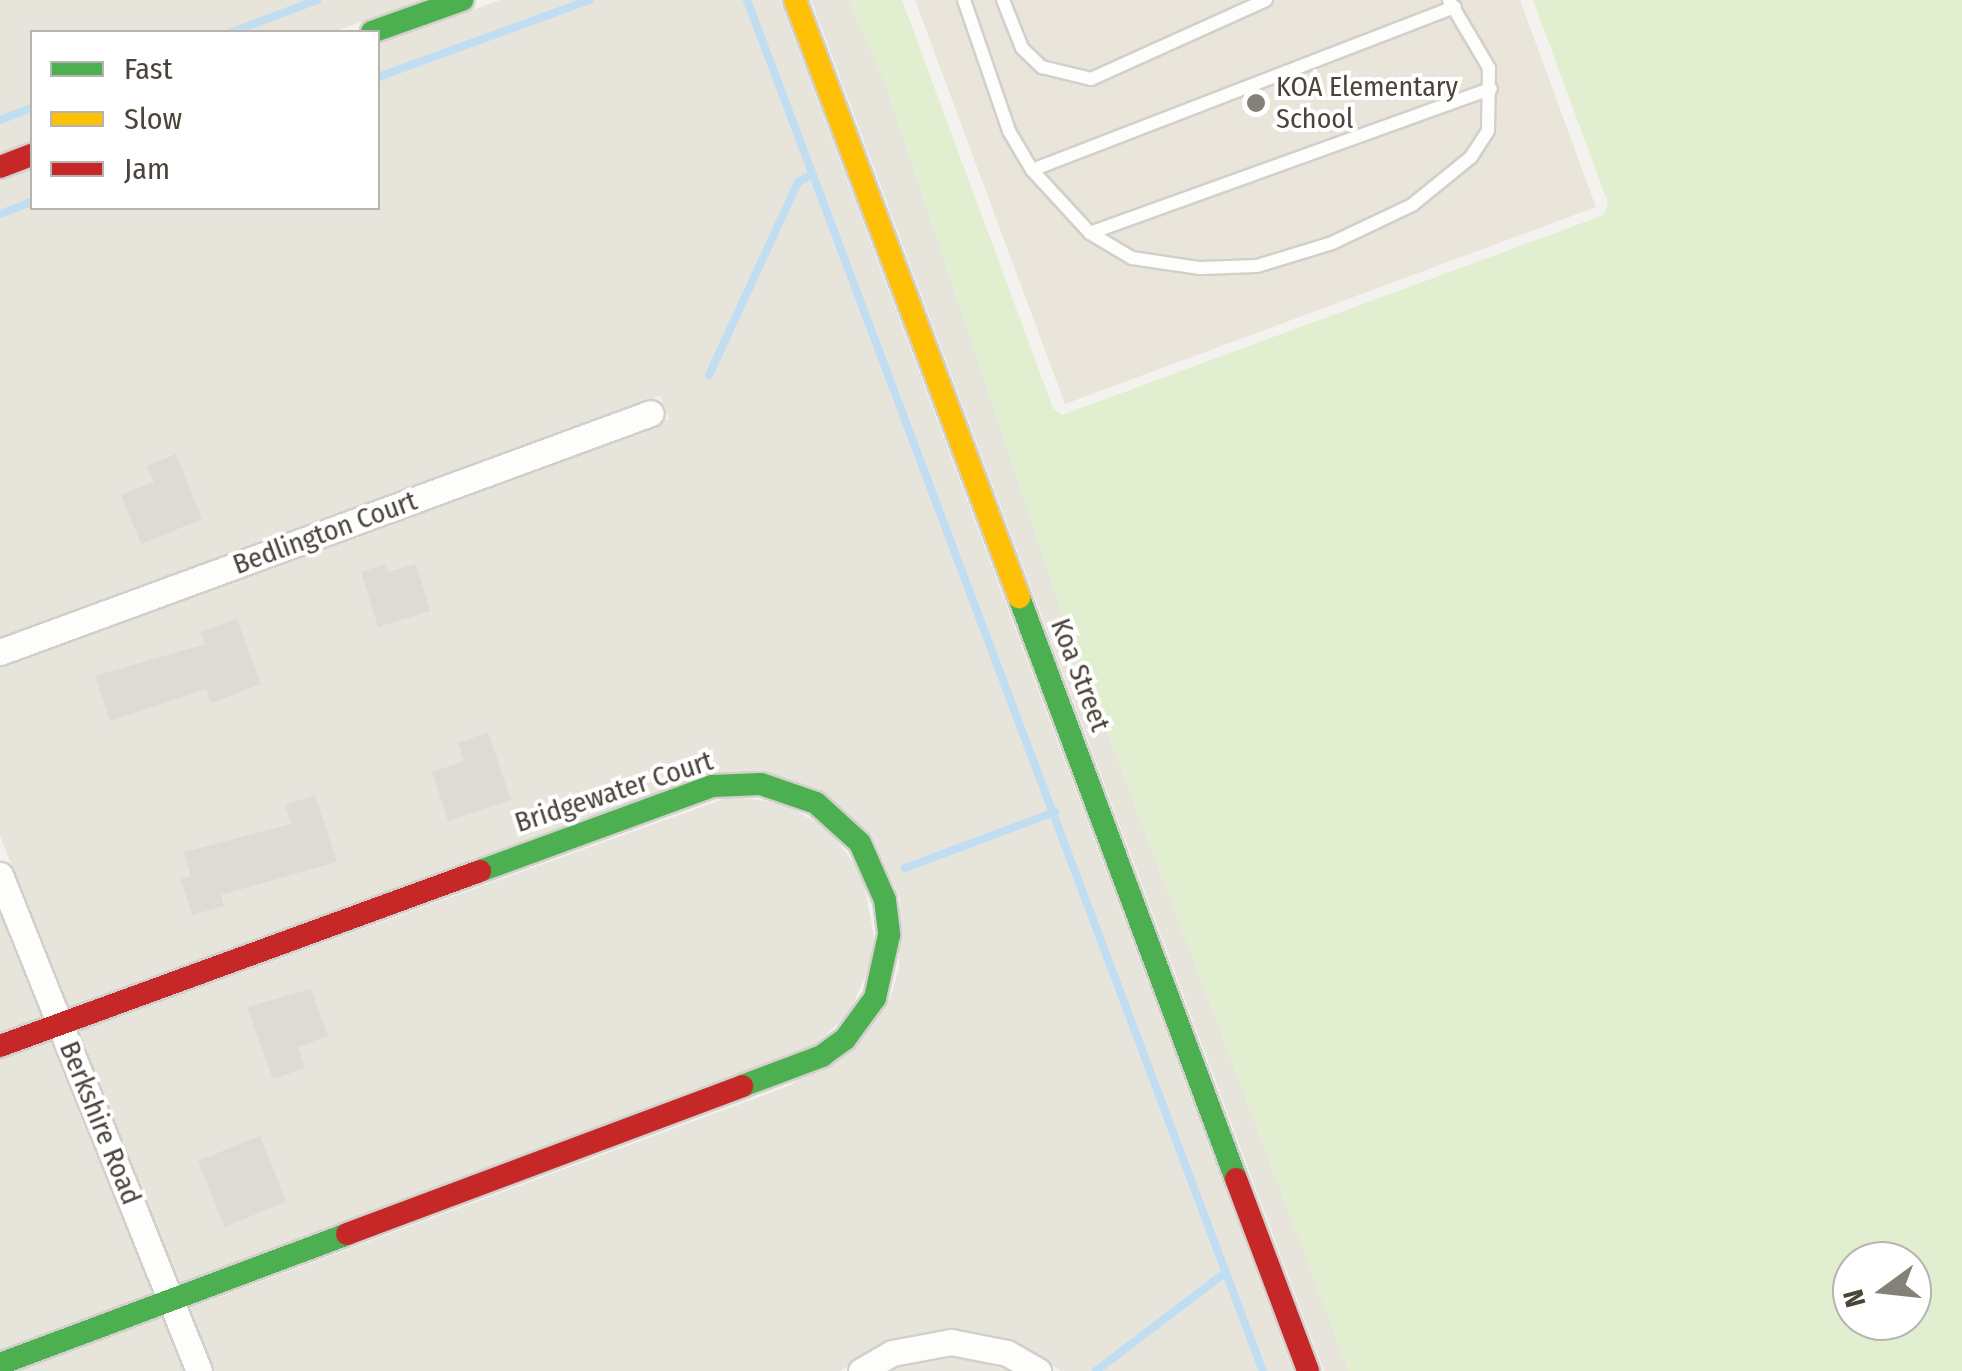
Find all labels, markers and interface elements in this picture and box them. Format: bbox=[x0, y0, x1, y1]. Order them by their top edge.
legend bbox=[30, 30, 380, 210]
text: Fast bbox=[124, 51, 172, 87]
place label: KOA Elementary School bbox=[1276, 70, 1458, 136]
marker: KOA Elementary School bbox=[1245, 92, 1267, 114]
text: Slow bbox=[124, 101, 182, 137]
text: Jam bbox=[124, 151, 170, 187]
street label: Bedlington Court bbox=[228, 484, 422, 582]
street label: Koa Street bbox=[1043, 614, 1117, 736]
street label: Bridgewater Court bbox=[511, 744, 717, 840]
street label: Berkshire Road bbox=[52, 1036, 148, 1210]
north arrow bbox=[1832, 1241, 1932, 1341]
text: N bbox=[1836, 1286, 1873, 1311]

